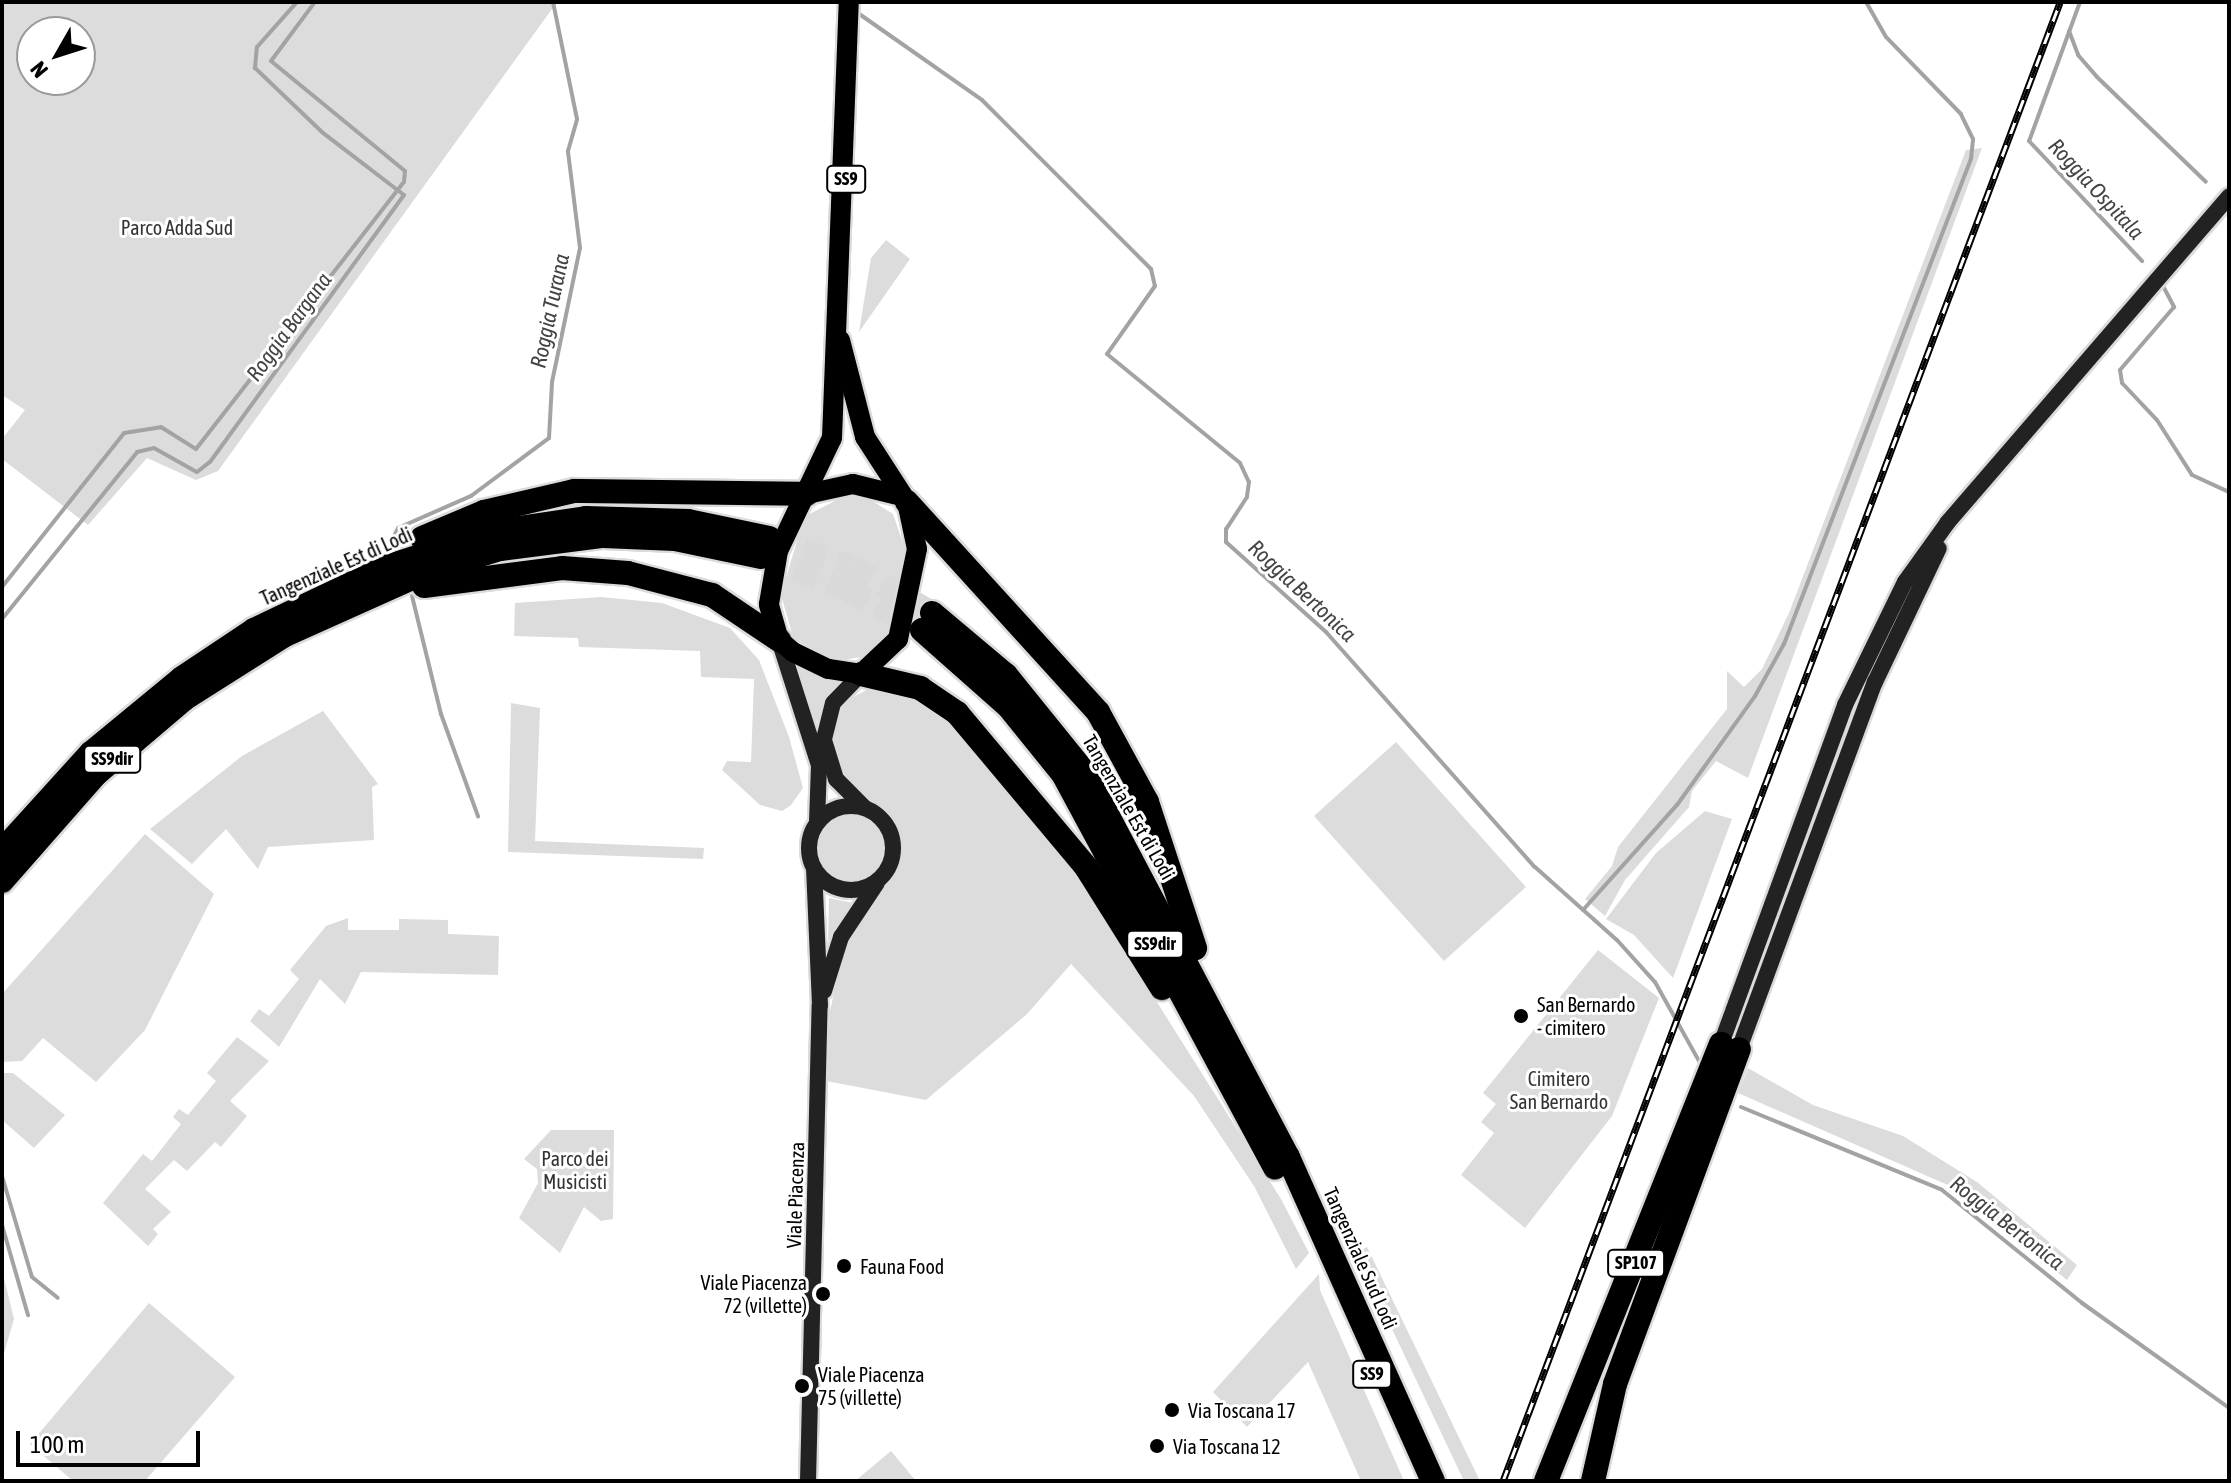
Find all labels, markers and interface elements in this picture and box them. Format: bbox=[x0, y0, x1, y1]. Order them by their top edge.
north arrow bbox=[16, 16, 96, 96]
text: N bbox=[25, 57, 53, 83]
water label: Roggia Ospitala bbox=[2043, 133, 2149, 245]
road number: SS9 bbox=[826, 165, 866, 193]
park label: Parco Adda Sud bbox=[121, 215, 233, 239]
water label: Roggia Turana bbox=[525, 251, 575, 371]
water label: Roggia Bargana bbox=[241, 268, 337, 386]
street label: Tangenziale Est di Lodi bbox=[256, 522, 416, 610]
water label: Roggia Bertonica bbox=[1243, 535, 1361, 647]
street label: Tangenziale Est di Lodi bbox=[1078, 730, 1180, 884]
road number: SS9dir bbox=[82, 745, 142, 773]
road number: SS9dir bbox=[1125, 930, 1185, 958]
place label: San Bernardo - cimitero bbox=[1537, 992, 1635, 1039]
marker: San Bernardo - cimitero bbox=[1512, 1007, 1530, 1025]
park label: Cimitero San Bernardo bbox=[1510, 1067, 1608, 1114]
street label: Viale Piacenza bbox=[781, 1141, 809, 1249]
park label: Parco dei Musicisti bbox=[541, 1146, 609, 1193]
water label: Roggia Bertonica bbox=[1945, 1170, 2069, 1276]
street label: Tangenziale Sud Lodi bbox=[1319, 1183, 1403, 1333]
road number: SP107 bbox=[1606, 1249, 1666, 1277]
place label: Fauna Food bbox=[860, 1254, 944, 1278]
marker: Fauna Food bbox=[835, 1257, 853, 1275]
place label: Viale Piacenza 72 (villette) bbox=[700, 1270, 807, 1317]
marker: Viale Piacenza 72 (villette) bbox=[814, 1285, 832, 1303]
road number: SS9 bbox=[1352, 1360, 1392, 1388]
place label: Viale Piacenza 75 (villette) bbox=[818, 1362, 925, 1409]
marker: Viale Piacenza 75 (villette) bbox=[793, 1377, 811, 1395]
place label: Via Toscana 17 bbox=[1188, 1398, 1296, 1422]
marker: Via Toscana 17 bbox=[1163, 1401, 1181, 1419]
scale bar bbox=[20, 1415, 204, 1465]
text: 100 m bbox=[30, 1431, 84, 1458]
place label: Via Toscana 12 bbox=[1173, 1434, 1281, 1458]
marker: Via Toscana 12 bbox=[1148, 1437, 1166, 1455]

